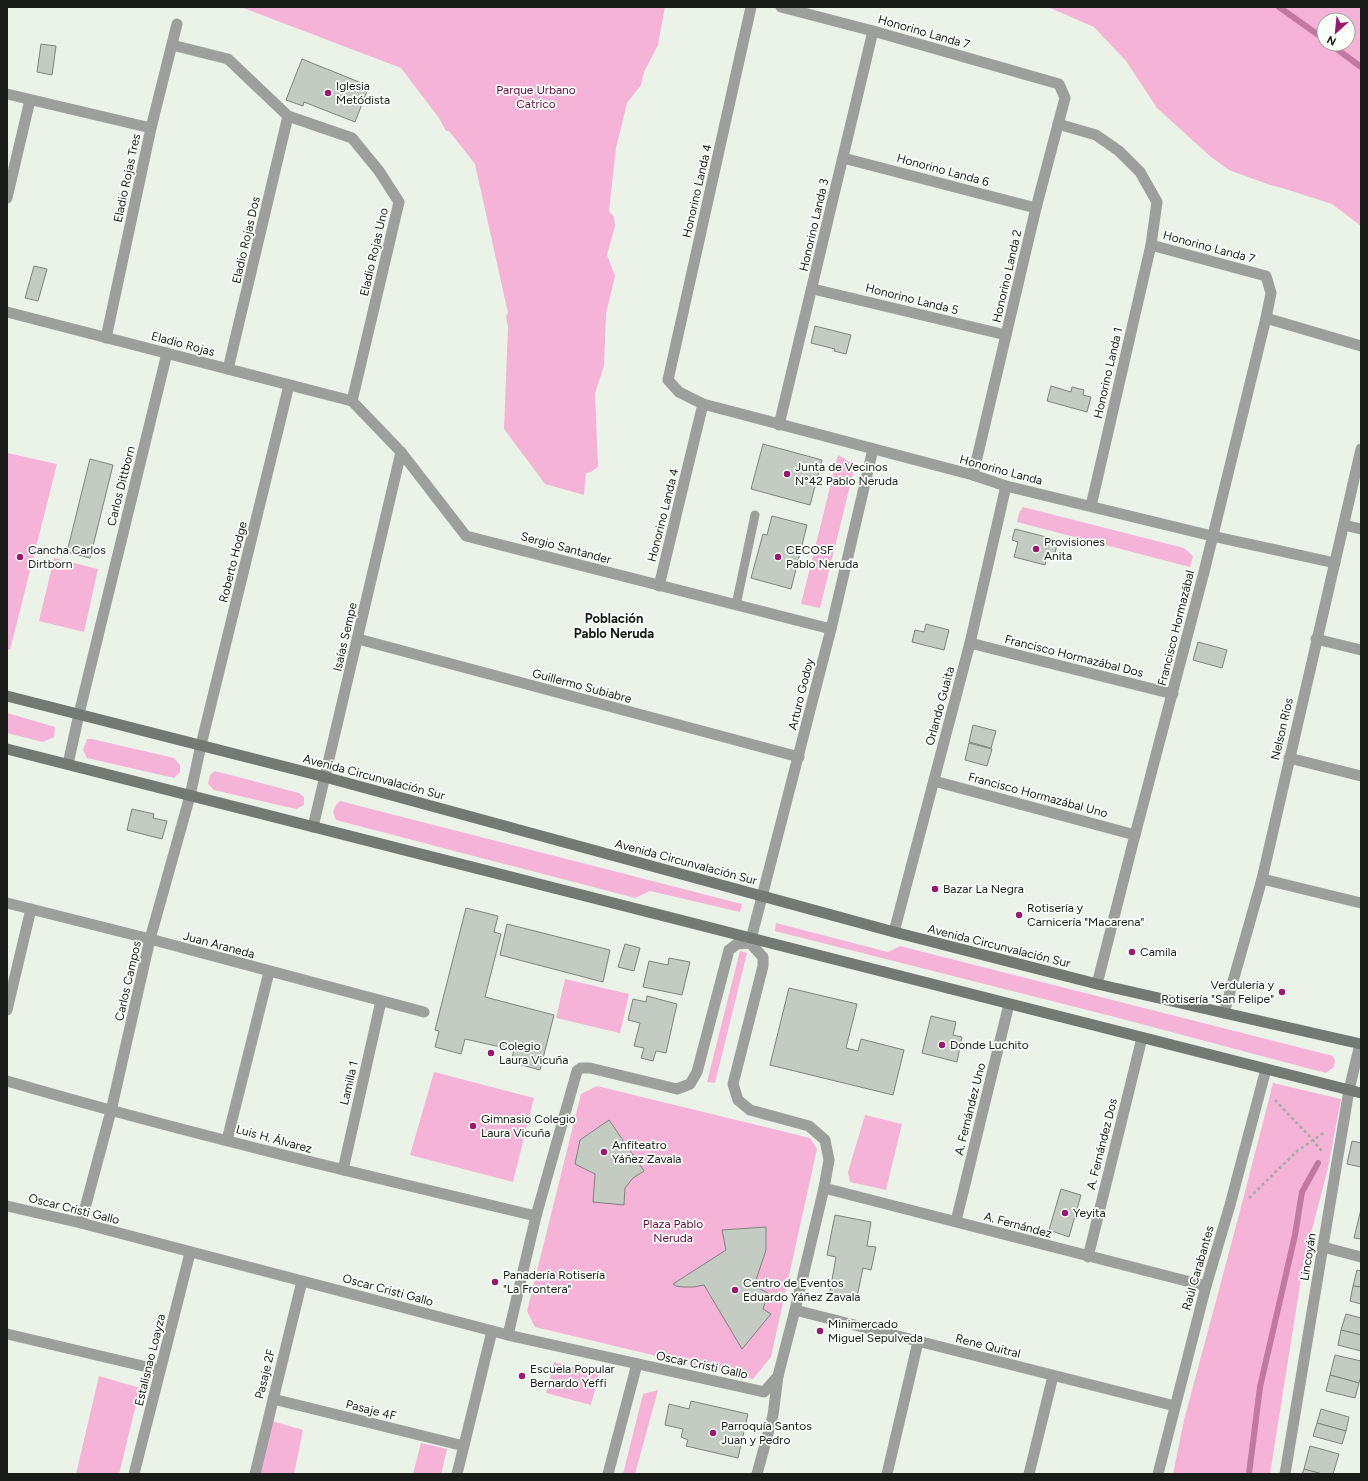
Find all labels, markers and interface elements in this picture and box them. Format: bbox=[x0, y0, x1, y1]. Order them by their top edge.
street label: Honorino Landa 7 bbox=[877, 12, 972, 52]
north arrow bbox=[1316, 12, 1356, 52]
text: N bbox=[1325, 33, 1338, 48]
place label: Iglesia Metódista bbox=[336, 79, 390, 107]
park label: Parque Urbano Catrico bbox=[496, 83, 576, 111]
marker: Iglesia Metódista bbox=[323, 88, 333, 98]
street label: Eladio Rojas Tres bbox=[111, 132, 143, 224]
street label: Honorino Landa 4 bbox=[679, 142, 715, 239]
street label: Honorino Landa 6 bbox=[895, 151, 991, 189]
street label: Honorino Landa 3 bbox=[797, 177, 831, 273]
street label: Eladio Rojas Dos bbox=[229, 195, 263, 285]
street label: Eladio Rojas Uno bbox=[357, 206, 391, 297]
street label: Honorino Landa 2 bbox=[989, 228, 1025, 324]
street label: Honorino Landa 7 bbox=[1161, 228, 1257, 266]
street label: Honorino Landa 5 bbox=[864, 281, 960, 317]
street label: Honorino Landa 1 bbox=[1091, 326, 1125, 420]
street label: Eladio Rojas bbox=[150, 329, 217, 359]
street label: Carlos Dittborn bbox=[104, 444, 138, 527]
street label: Honorino Landa bbox=[958, 452, 1044, 488]
place label: Junta de Vecinos N°42 Pablo Neruda bbox=[795, 460, 898, 488]
street label: Honorino Landa 4 bbox=[645, 466, 682, 563]
marker: Junta de Vecinos N°42 Pablo Neruda bbox=[782, 469, 792, 479]
street label: Roberto Hodge bbox=[216, 520, 250, 604]
street label: Sergio Santander bbox=[519, 529, 613, 567]
place label: Provisiones Anita bbox=[1044, 535, 1105, 563]
place label: Cancha Carlos Dirtborn bbox=[28, 543, 106, 571]
place label: CECOSF Pablo Neruda bbox=[786, 543, 858, 571]
marker: Provisiones Anita bbox=[1031, 544, 1041, 554]
marker: Cancha Carlos Dirtborn bbox=[15, 552, 25, 562]
marker: CECOSF Pablo Neruda bbox=[773, 552, 783, 562]
street label: Francisco Hormazábal bbox=[1155, 569, 1197, 687]
street label: Isaías Sempe bbox=[330, 601, 360, 673]
district label: Población Pablo Neruda bbox=[574, 611, 654, 641]
street label: Francisco Hormazábal Dos bbox=[1003, 632, 1145, 680]
street label: Arturo Godoy bbox=[785, 656, 817, 731]
street label: Orlando Guaita bbox=[923, 665, 957, 747]
street label: Guillermo Subiabre bbox=[531, 666, 634, 706]
street label: Nelson Ríos bbox=[1268, 696, 1296, 762]
street label: Avenida Circunvalación Sur bbox=[301, 751, 447, 803]
street label: Francisco Hormazábal Uno bbox=[967, 770, 1109, 820]
street label: Avenida Circunvalación Sur bbox=[613, 836, 759, 888]
place label: Bazar La Negra bbox=[943, 882, 1024, 896]
marker: Bazar La Negra bbox=[930, 884, 940, 894]
place label: Rotisería y Carnicería "Macarena" bbox=[1027, 901, 1144, 929]
marker: Rotisería y Carnicería "Macarena" bbox=[1014, 910, 1024, 920]
street label: Avenida Circunvalación Sur bbox=[926, 921, 1072, 971]
street label: Juan Araneda bbox=[182, 929, 256, 961]
street label: Carlos Campos bbox=[112, 939, 144, 1022]
place label: Camila bbox=[1140, 945, 1177, 959]
marker: Camila bbox=[1127, 947, 1137, 957]
place label: Verdulería y Rotisería "San Felipe" bbox=[1161, 978, 1275, 1006]
marker: Verdulería y Rotisería "San Felipe" bbox=[1277, 987, 1287, 997]
place label: Donde Luchito bbox=[950, 1038, 1029, 1052]
place label: Colegio Laura Vicuña bbox=[499, 1039, 568, 1067]
marker: Donde Luchito bbox=[937, 1040, 947, 1050]
marker: Colegio Laura Vicuña bbox=[486, 1048, 496, 1058]
street label: Lamilla 1 bbox=[337, 1060, 361, 1106]
street label: A. Fernández Uno bbox=[952, 1061, 988, 1157]
street label: A. Fernández Dos bbox=[1084, 1097, 1120, 1191]
place label: Gimnasio Colegio Laura Vicuña bbox=[481, 1112, 576, 1140]
marker: Gimnasio Colegio Laura Vicuña bbox=[468, 1121, 478, 1131]
street label: Luis H. Álvarez bbox=[234, 1122, 314, 1156]
place label: Anfiteatro Yáñez Zavala bbox=[612, 1138, 681, 1166]
marker: Anfiteatro Yáñez Zavala bbox=[599, 1147, 609, 1157]
street label: Oscar Cristi Gallo bbox=[27, 1191, 121, 1227]
place label: Yeyita bbox=[1073, 1206, 1106, 1220]
marker: Yeyita bbox=[1060, 1208, 1070, 1218]
street label: A. Fernández bbox=[983, 1209, 1054, 1241]
park label: Plaza Pablo Neruda bbox=[643, 1217, 703, 1245]
street label: Raúl Carabantes bbox=[1179, 1224, 1217, 1312]
street label: Lincoyán bbox=[1297, 1232, 1319, 1282]
place label: Panadería Rotisería "La Frontera" bbox=[503, 1268, 605, 1296]
street label: Oscar Cristi Gallo bbox=[341, 1271, 435, 1309]
place label: Centro de Eventos Eduardo Yáñez Zavala bbox=[743, 1276, 860, 1304]
marker: Panadería Rotisería "La Frontera" bbox=[490, 1277, 500, 1287]
marker: Centro de Eventos Eduardo Yáñez Zavala bbox=[730, 1285, 740, 1295]
street label: Estalisnao Loayza bbox=[132, 1312, 168, 1408]
place label: Minimercado Miguel Sepulveda bbox=[828, 1317, 923, 1345]
marker: Minimercado Miguel Sepulveda bbox=[815, 1326, 825, 1336]
street label: Rene Quitral bbox=[954, 1331, 1022, 1361]
street label: Pasaje 2F bbox=[252, 1347, 278, 1400]
street label: Oscar Cristi Gallo bbox=[655, 1348, 749, 1382]
place label: Escuela Popular Bernardo Yeffi bbox=[530, 1362, 615, 1390]
marker: Escuela Popular Bernardo Yeffi bbox=[517, 1371, 527, 1381]
street label: Pasaje 4F bbox=[344, 1397, 398, 1423]
place label: Parroquía Santos Juan y Pedro bbox=[721, 1419, 812, 1447]
marker: Parroquía Santos Juan y Pedro bbox=[708, 1428, 718, 1438]

